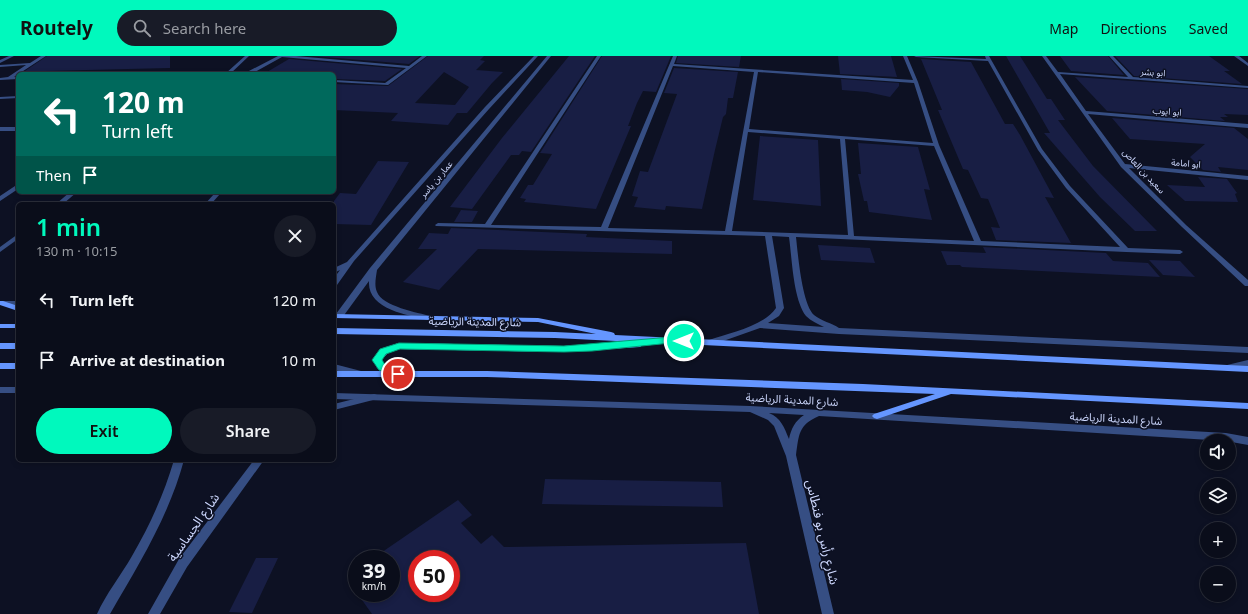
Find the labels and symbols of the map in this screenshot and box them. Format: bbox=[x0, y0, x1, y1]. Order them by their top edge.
street label: ابو بشر bbox=[1139, 65, 1166, 79]
street label: ابو ايوب bbox=[1152, 103, 1182, 119]
street label: سعيد بن العاص bbox=[1120, 146, 1168, 196]
street label: ابو امامة bbox=[1171, 155, 1201, 171]
street label: عمار بن ياسر bbox=[416, 157, 456, 201]
street label: شارع المدينة الرياضية bbox=[429, 313, 522, 330]
position arrow bbox=[663, 320, 705, 362]
pin bbox=[381, 357, 415, 391]
street label: شارع المدينة الرياضية bbox=[745, 389, 839, 410]
street label: شارع المدينة الرياضية bbox=[1069, 408, 1163, 429]
street label: شارع رأس بو فنطاس bbox=[800, 478, 844, 587]
street label: شارع الجساسية bbox=[163, 489, 225, 566]
speed limit sign: 50 bbox=[408, 550, 460, 602]

